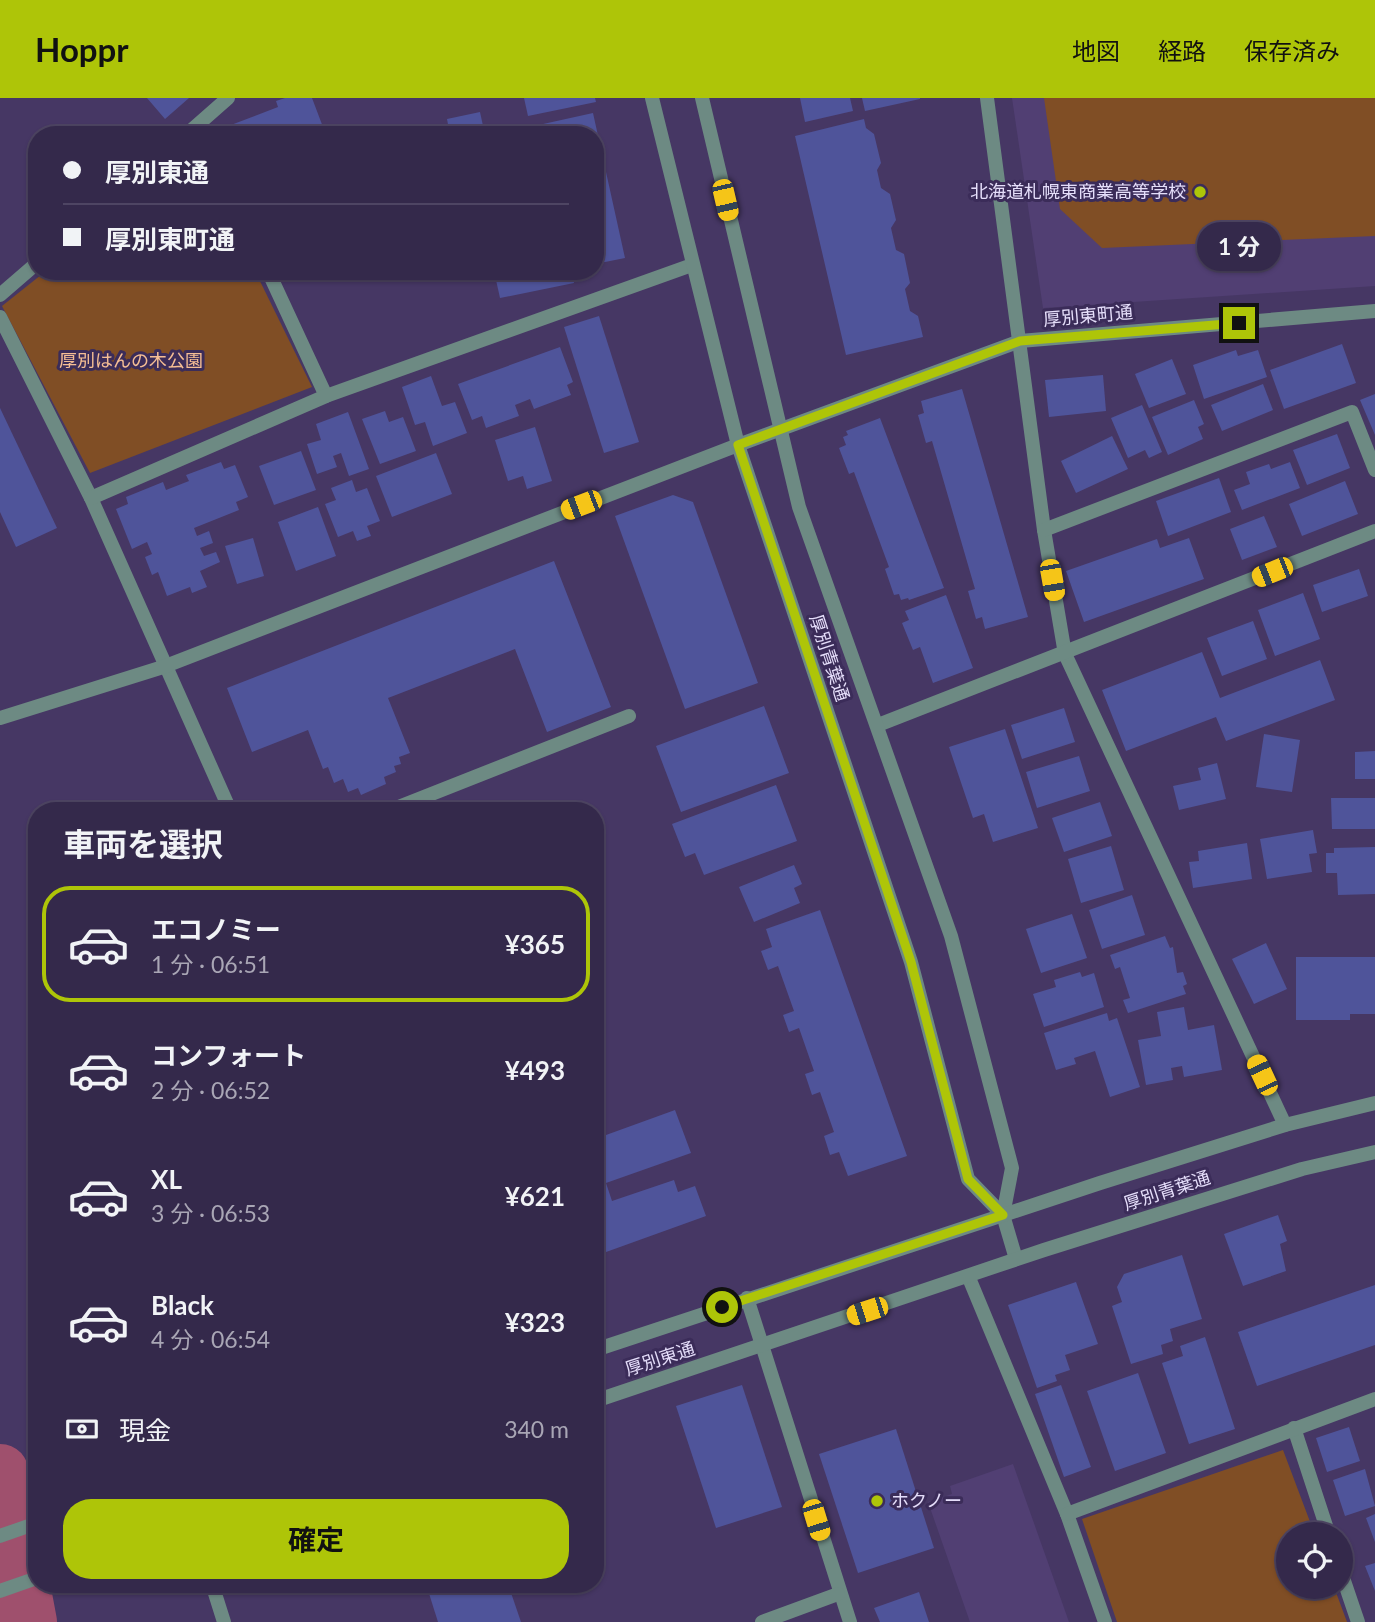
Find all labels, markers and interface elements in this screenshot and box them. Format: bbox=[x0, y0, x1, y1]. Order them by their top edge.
text: Hoppr bbox=[35, 29, 129, 69]
text: 地図 bbox=[1072, 36, 1120, 65]
text: 経路 bbox=[1158, 36, 1206, 65]
text: 保存済み bbox=[1244, 36, 1340, 65]
text: 厚別東通 bbox=[105, 156, 209, 188]
car bbox=[711, 177, 740, 223]
place label: 北海道札幌東商業高等学校 bbox=[970, 180, 1186, 202]
marker: 北海道札幌東商業高等学校 bbox=[1192, 184, 1208, 200]
callout: 1 分 bbox=[1197, 222, 1281, 271]
text: 厚別東町通 bbox=[105, 223, 235, 255]
text: 1 分 bbox=[1218, 232, 1260, 260]
street label: 厚別東町通 bbox=[1042, 300, 1134, 330]
route end bbox=[1223, 307, 1255, 339]
park label: 厚別はんの木公園 bbox=[59, 349, 203, 371]
car bbox=[558, 488, 605, 522]
car bbox=[1249, 554, 1296, 590]
car bbox=[1039, 557, 1066, 603]
street label: 厚別青葉通 bbox=[806, 611, 854, 704]
text: 車両を選択 bbox=[63, 824, 223, 863]
icon: car bbox=[67, 913, 130, 976]
text: エコノミー bbox=[151, 913, 281, 945]
text: ¥365 bbox=[505, 928, 565, 960]
text: 1 分 · 06:51 bbox=[151, 950, 270, 978]
icon: car bbox=[67, 1039, 130, 1102]
text: コンフォート bbox=[151, 1039, 306, 1071]
car bbox=[1244, 1052, 1281, 1098]
text: ¥493 bbox=[505, 1054, 565, 1086]
text: 2 分 · 06:52 bbox=[151, 1076, 270, 1104]
text: XL bbox=[151, 1163, 182, 1195]
icon: car bbox=[67, 1165, 130, 1228]
street label: 厚別青葉通 bbox=[1120, 1166, 1213, 1214]
text: ¥621 bbox=[505, 1180, 565, 1212]
text: 3 分 · 06:53 bbox=[151, 1199, 270, 1227]
text: Black bbox=[151, 1289, 214, 1321]
icon: car bbox=[67, 1291, 130, 1354]
route start bbox=[706, 1291, 738, 1323]
car bbox=[844, 1295, 891, 1327]
text: ¥323 bbox=[505, 1306, 565, 1338]
text: 4 分 · 06:54 bbox=[151, 1325, 270, 1353]
street label: 厚別東通 bbox=[622, 1336, 697, 1380]
icon: cash bbox=[63, 1410, 101, 1448]
text: 現金 bbox=[119, 1414, 171, 1446]
text: 340 m bbox=[504, 1415, 569, 1443]
place label: ホクノー bbox=[891, 1489, 962, 1511]
marker: ホクノー bbox=[869, 1493, 885, 1509]
car bbox=[800, 1497, 833, 1543]
button: 確定 bbox=[63, 1499, 569, 1579]
map controls bbox=[1276, 1522, 1353, 1599]
button: locate bbox=[1276, 1522, 1353, 1599]

